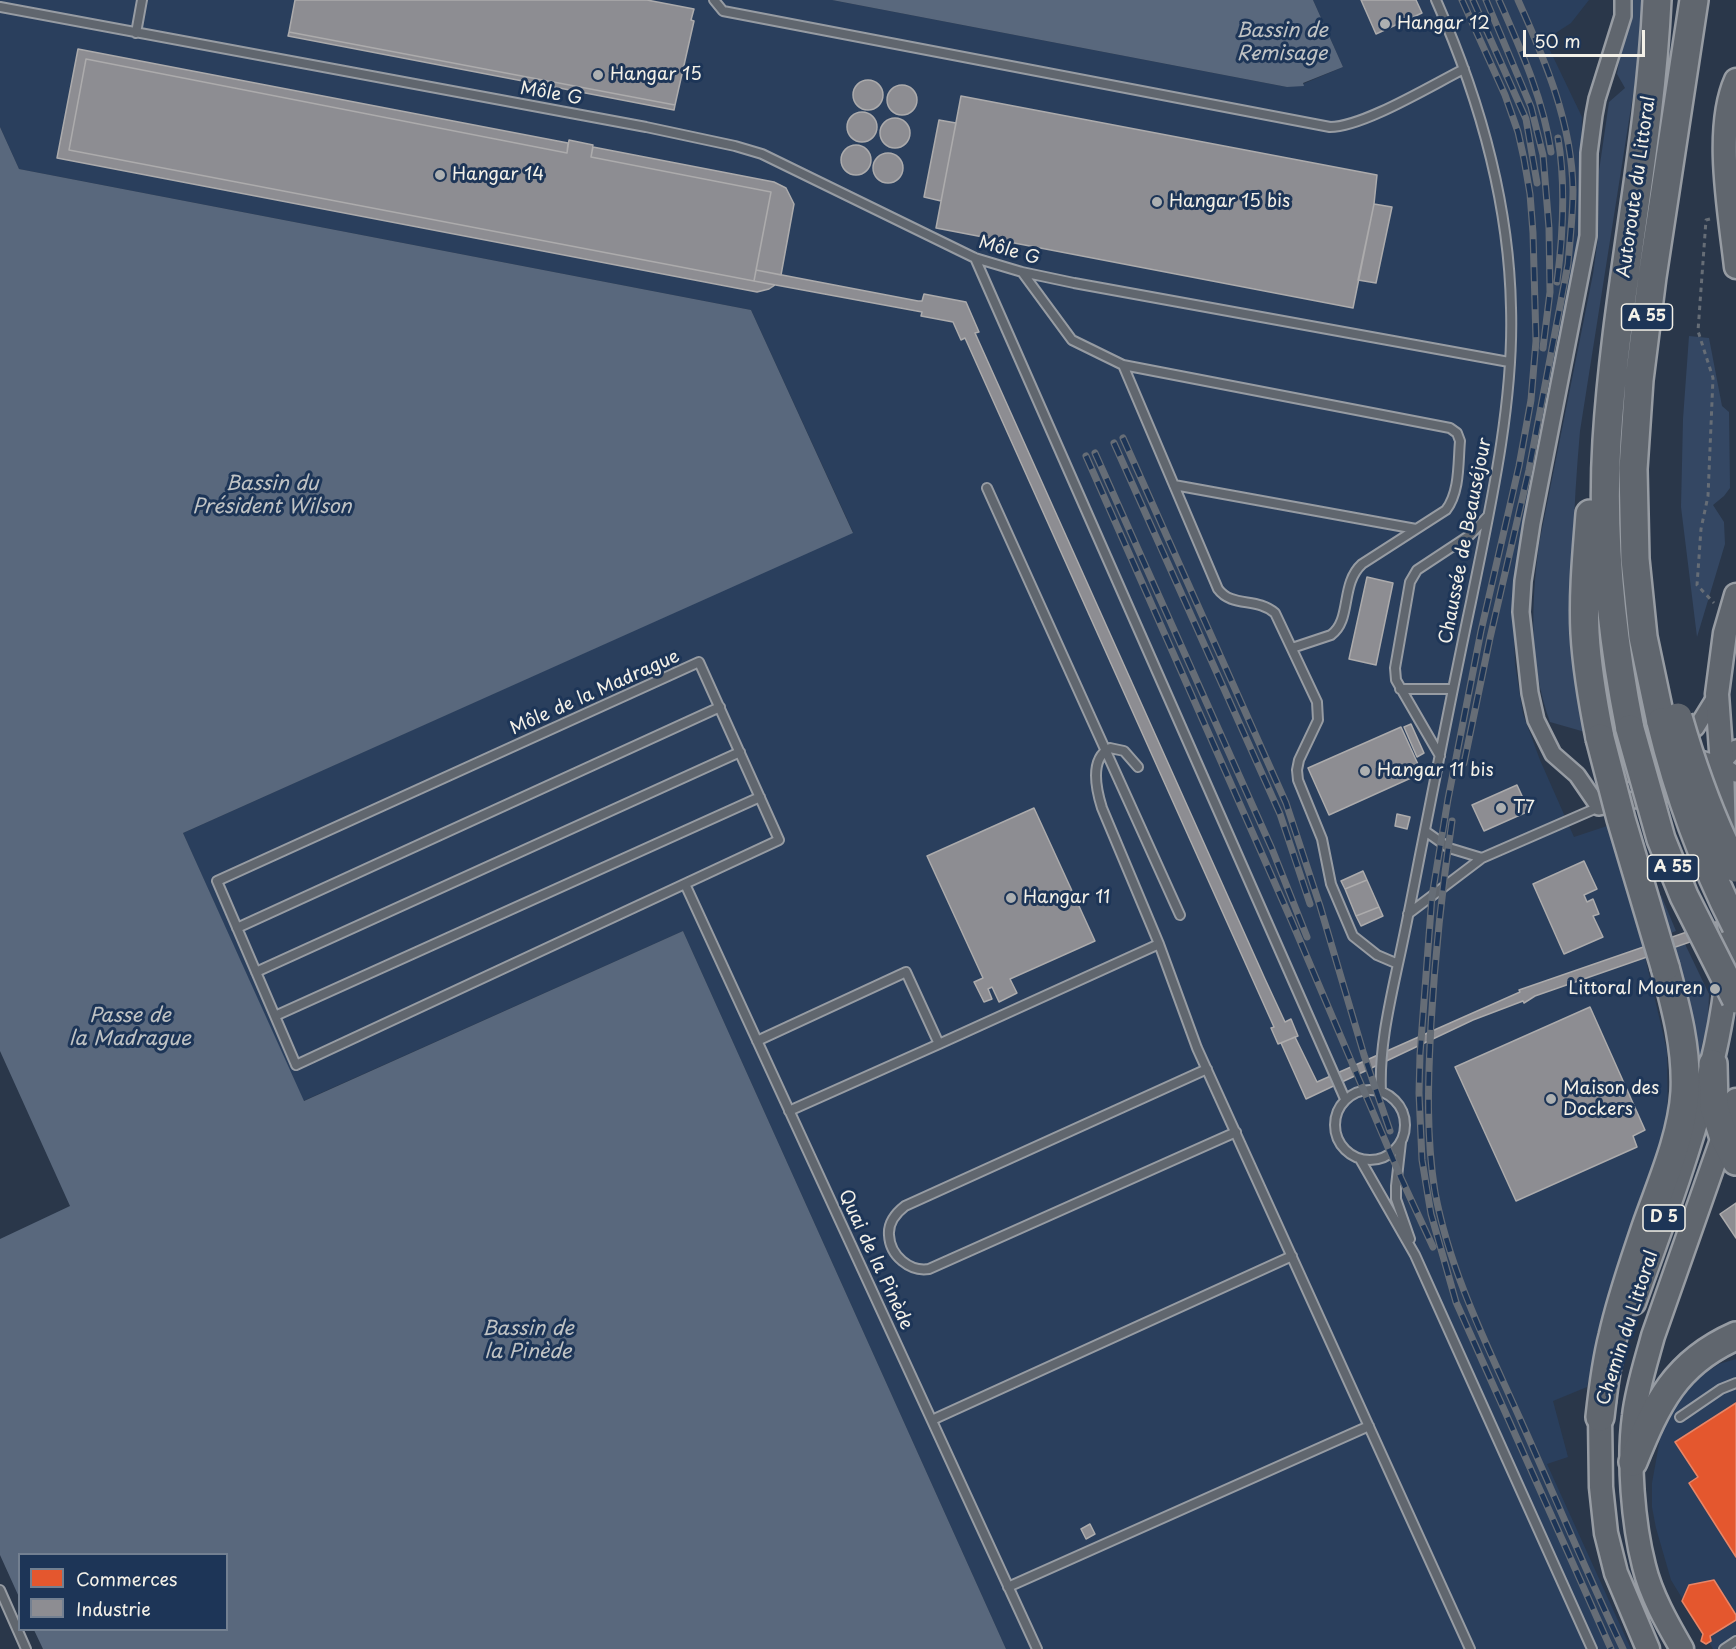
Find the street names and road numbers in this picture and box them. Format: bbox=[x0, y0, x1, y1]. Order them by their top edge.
street label: Môle G bbox=[518, 78, 584, 110]
street label: Autoroute du Littoral bbox=[1614, 95, 1660, 279]
street label: Môle G bbox=[976, 232, 1042, 270]
road number: A 55 bbox=[1622, 304, 1672, 330]
street label: Chaussée de Beauséjour bbox=[1435, 436, 1497, 646]
street label: Môle de la Madrague bbox=[507, 646, 683, 740]
road number: A 55 bbox=[1648, 855, 1698, 881]
street label: Quai de la Pinède bbox=[833, 1187, 917, 1333]
road number: D 5 bbox=[1643, 1205, 1685, 1231]
street label: Chemin du Littoral bbox=[1593, 1248, 1663, 1408]

